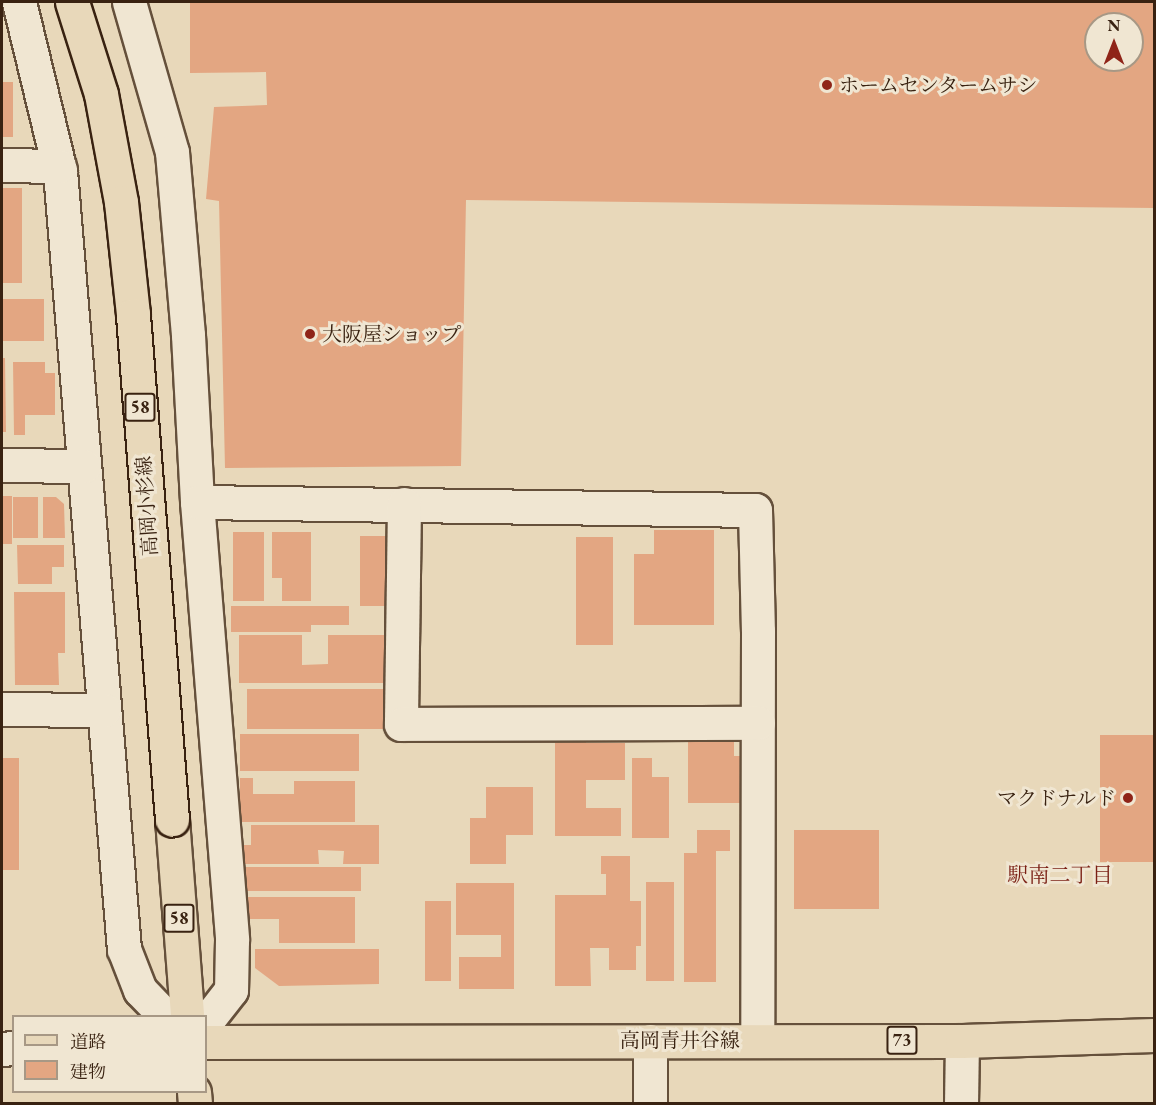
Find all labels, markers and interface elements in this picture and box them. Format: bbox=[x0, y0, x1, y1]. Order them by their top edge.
north arrow bbox=[1084, 12, 1144, 72]
text: N bbox=[1108, 15, 1120, 36]
place label: ホームセンタームサシ bbox=[839, 73, 1039, 97]
marker: ホームセンタームサシ bbox=[820, 78, 834, 92]
place label: 大阪屋ショップ bbox=[322, 322, 462, 346]
marker: 大阪屋ショップ bbox=[303, 327, 317, 341]
road number: 58 bbox=[124, 392, 156, 422]
street label: 高岡小杉線 bbox=[132, 455, 162, 557]
place label: マクドナルド bbox=[996, 786, 1116, 810]
marker: マクドナルド bbox=[1121, 791, 1135, 805]
district label: 駅南二丁目 bbox=[1008, 862, 1112, 888]
road number: 58 bbox=[162, 903, 195, 933]
legend bbox=[12, 1015, 207, 1093]
road number: 73 bbox=[886, 1025, 918, 1055]
street label: 高岡青井谷線 bbox=[620, 1028, 740, 1052]
text: 道路 bbox=[70, 1030, 106, 1053]
text: 建物 bbox=[70, 1060, 106, 1083]

